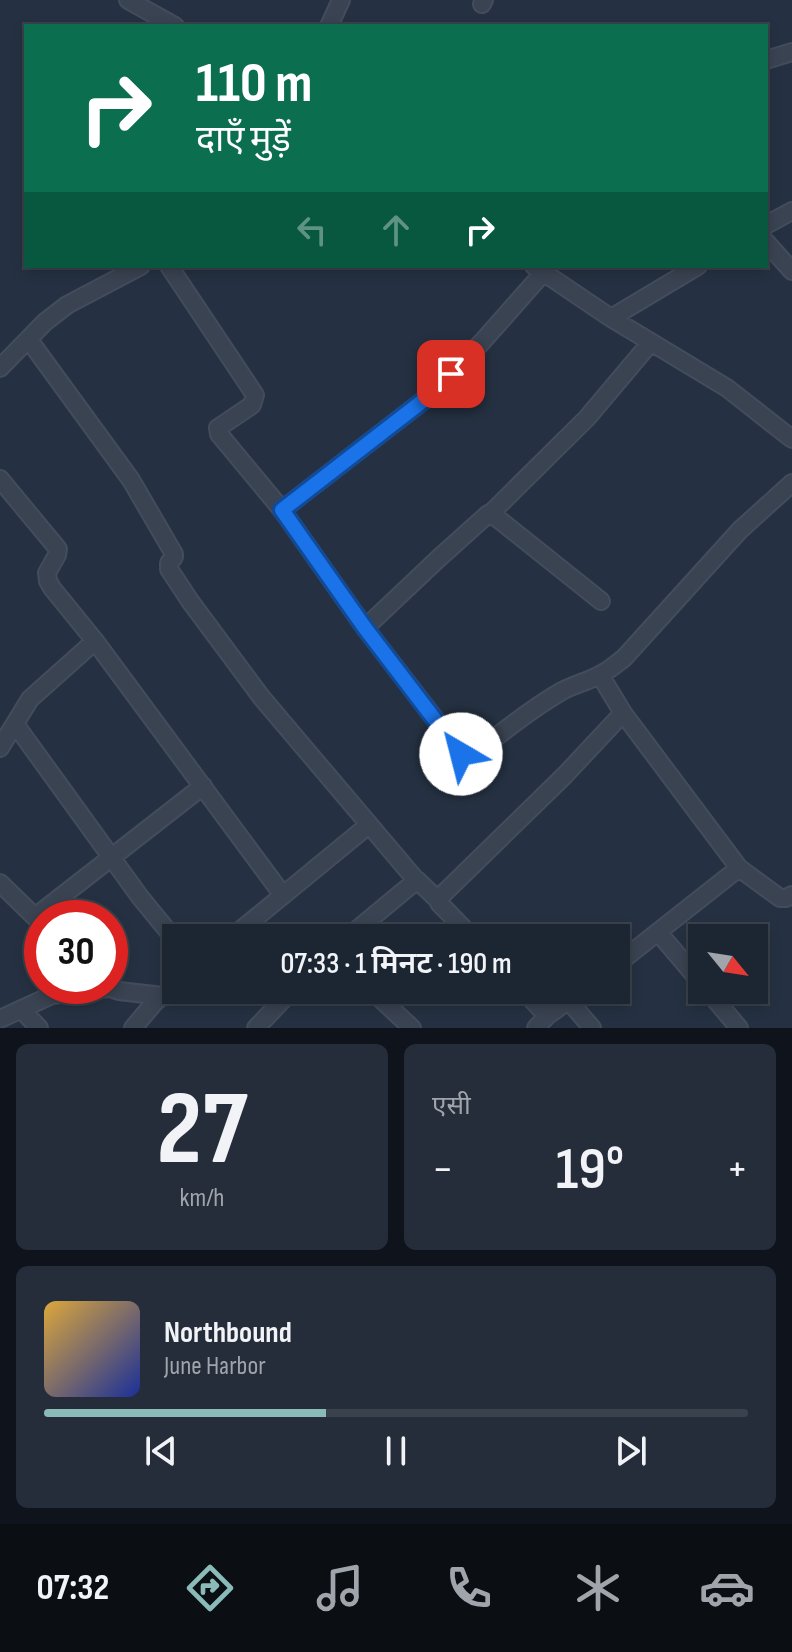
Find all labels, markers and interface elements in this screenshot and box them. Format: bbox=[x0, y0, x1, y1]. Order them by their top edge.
text: 110 m bbox=[196, 51, 312, 118]
icon: right bbox=[64, 56, 168, 160]
text: दाएँ मुड़ें bbox=[196, 119, 291, 162]
icon: left bbox=[290, 208, 334, 252]
icon: ahead bbox=[374, 208, 418, 252]
icon: right bbox=[458, 208, 502, 252]
pin bbox=[417, 340, 485, 408]
icon: arrive bbox=[429, 352, 473, 396]
position arrow bbox=[419, 712, 503, 796]
speed limit sign: 30 bbox=[24, 900, 128, 1004]
north arrow bbox=[688, 924, 768, 1004]
map controls bbox=[688, 924, 768, 1004]
text: 07:33 · 1 मिनट · 190 m bbox=[280, 946, 512, 982]
text: 27 bbox=[157, 1068, 247, 1193]
text: एसी bbox=[432, 1091, 471, 1122]
text: 19° bbox=[556, 1134, 624, 1206]
text: − bbox=[432, 1143, 454, 1196]
text: + bbox=[726, 1143, 748, 1196]
text: km/h bbox=[180, 1183, 224, 1214]
text: Northbound bbox=[164, 1315, 292, 1351]
text: June Harbor bbox=[164, 1351, 266, 1382]
icon: previous bbox=[139, 1429, 183, 1473]
icon: pause bbox=[374, 1429, 418, 1473]
icon: next bbox=[609, 1429, 653, 1473]
icon: directions bbox=[182, 1560, 238, 1616]
icon: music bbox=[312, 1560, 368, 1616]
icon: phone bbox=[441, 1560, 497, 1616]
icon: climate bbox=[570, 1560, 626, 1616]
icon: car bbox=[699, 1560, 755, 1616]
text: 07:32 bbox=[37, 1567, 109, 1610]

